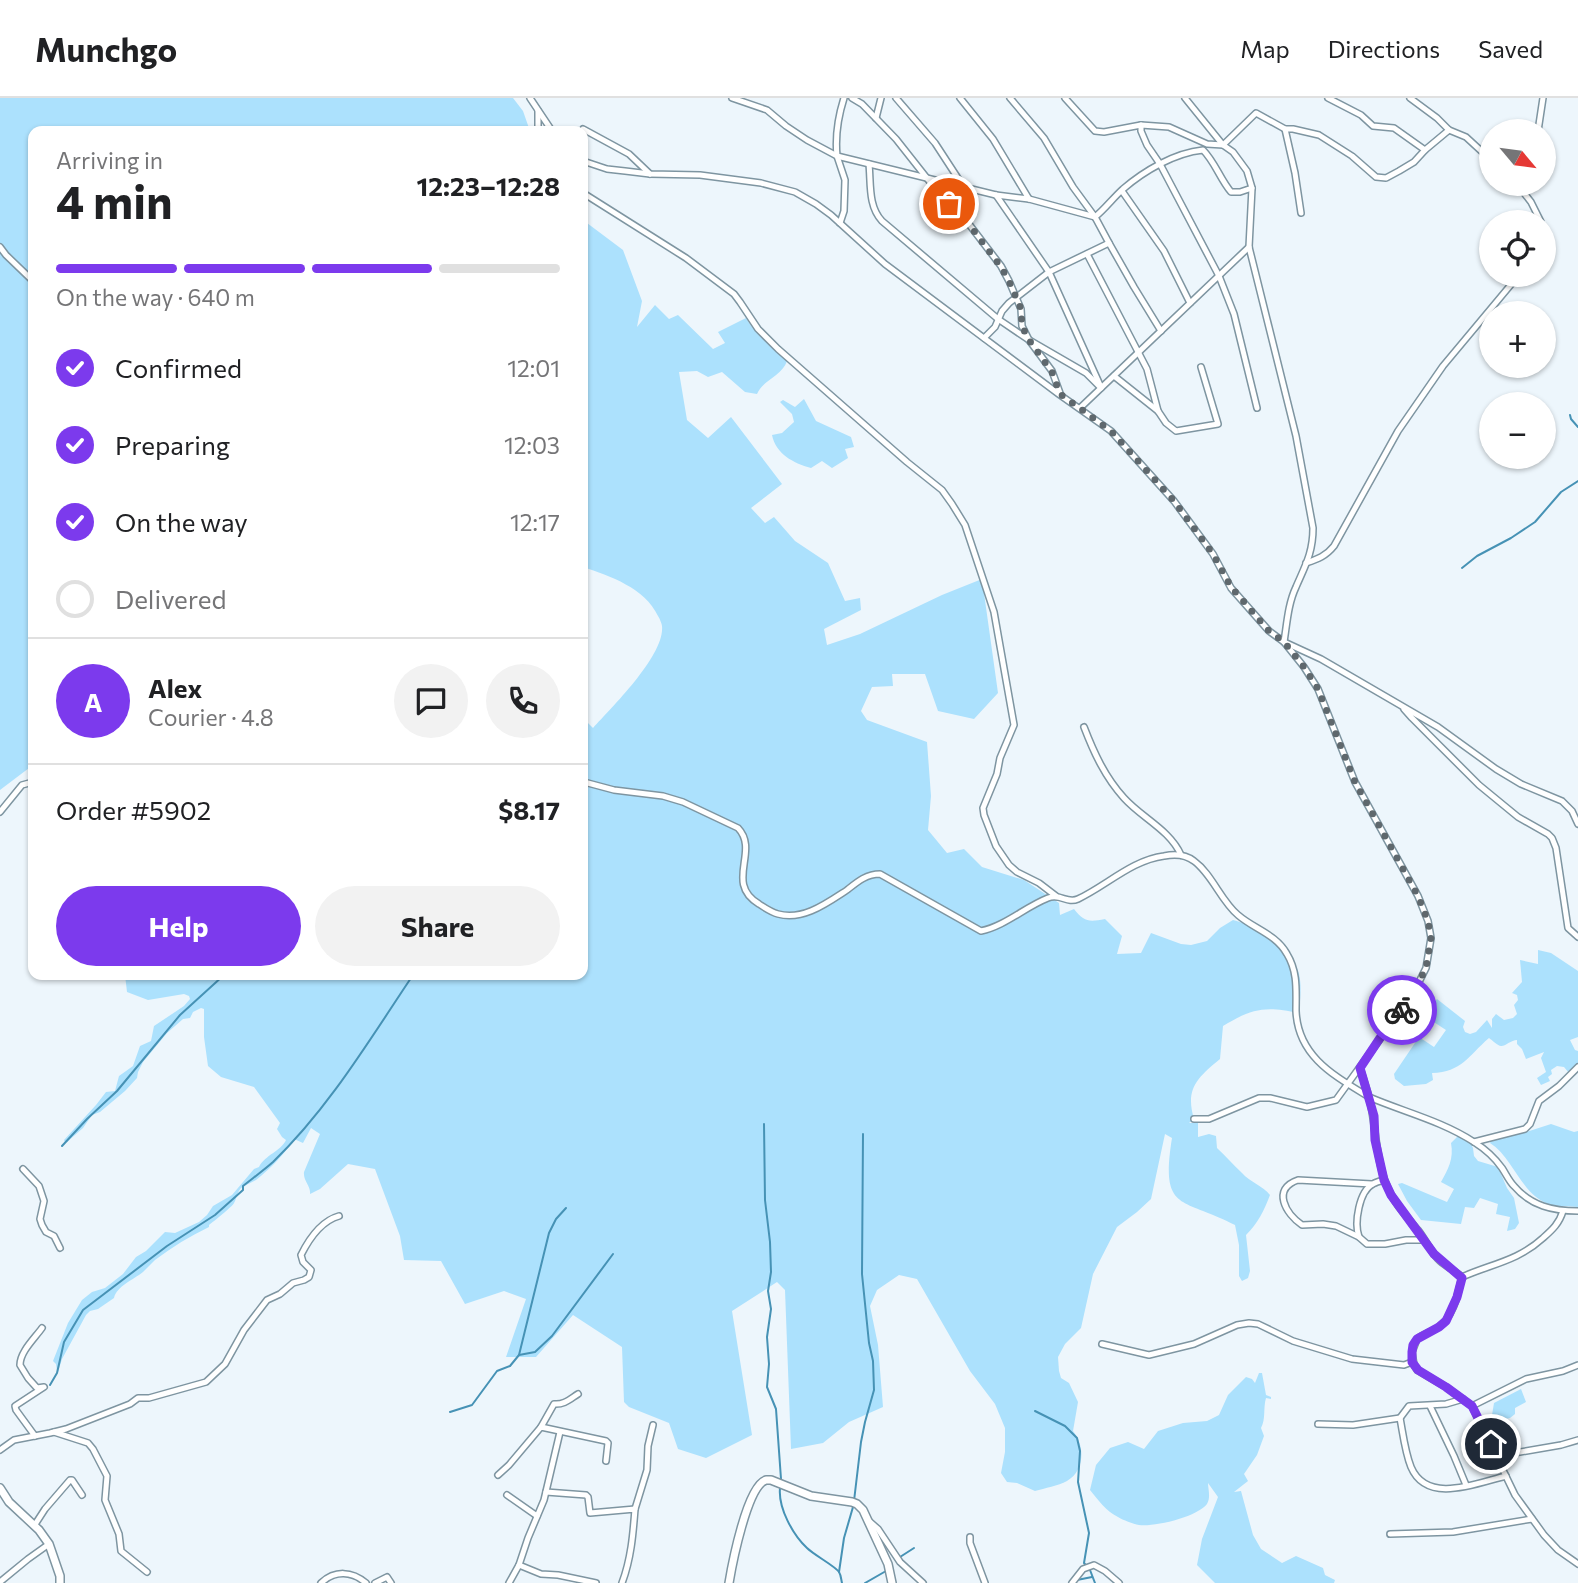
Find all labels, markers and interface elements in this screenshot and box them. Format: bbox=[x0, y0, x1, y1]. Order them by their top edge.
text: Munchgo bbox=[35, 28, 177, 69]
text: Map bbox=[1240, 34, 1290, 63]
text: Directions bbox=[1328, 34, 1440, 63]
text: Saved bbox=[1478, 34, 1543, 63]
north arrow bbox=[1479, 119, 1556, 196]
map controls bbox=[1479, 119, 1556, 469]
text: Arriving in bbox=[56, 146, 163, 174]
text: 12:23–12:28 bbox=[417, 170, 560, 201]
text: 4 min bbox=[56, 172, 173, 228]
pin bbox=[919, 174, 979, 234]
icon: bag bbox=[930, 185, 968, 223]
button: locate bbox=[1479, 210, 1556, 287]
text: On the way · 640 m bbox=[56, 283, 255, 311]
button: + bbox=[1479, 301, 1556, 378]
icon: check bbox=[56, 349, 94, 387]
text: Confirmed bbox=[115, 352, 242, 383]
text: 12:01 bbox=[507, 354, 560, 382]
button: − bbox=[1479, 392, 1556, 469]
icon: check bbox=[56, 426, 94, 464]
text: Preparing bbox=[115, 429, 230, 460]
text: 12:03 bbox=[504, 431, 560, 459]
icon: check bbox=[56, 503, 94, 541]
text: On the way bbox=[115, 506, 248, 537]
text: 12:17 bbox=[510, 508, 560, 536]
text: Delivered bbox=[115, 583, 226, 614]
button: chat bbox=[394, 664, 468, 738]
button: phone bbox=[486, 664, 560, 738]
text: Alex bbox=[148, 672, 202, 703]
text: A bbox=[84, 686, 102, 717]
text: Courier · 4.8 bbox=[148, 703, 274, 731]
text: Order #5902 bbox=[56, 794, 211, 825]
text: $8.17 bbox=[498, 794, 560, 825]
button: Help bbox=[56, 886, 301, 966]
button: Share bbox=[315, 886, 560, 966]
courier bbox=[1367, 975, 1437, 1045]
icon: bike bbox=[1383, 991, 1421, 1029]
pin bbox=[1461, 1414, 1521, 1474]
icon: home bbox=[1472, 1425, 1510, 1463]

